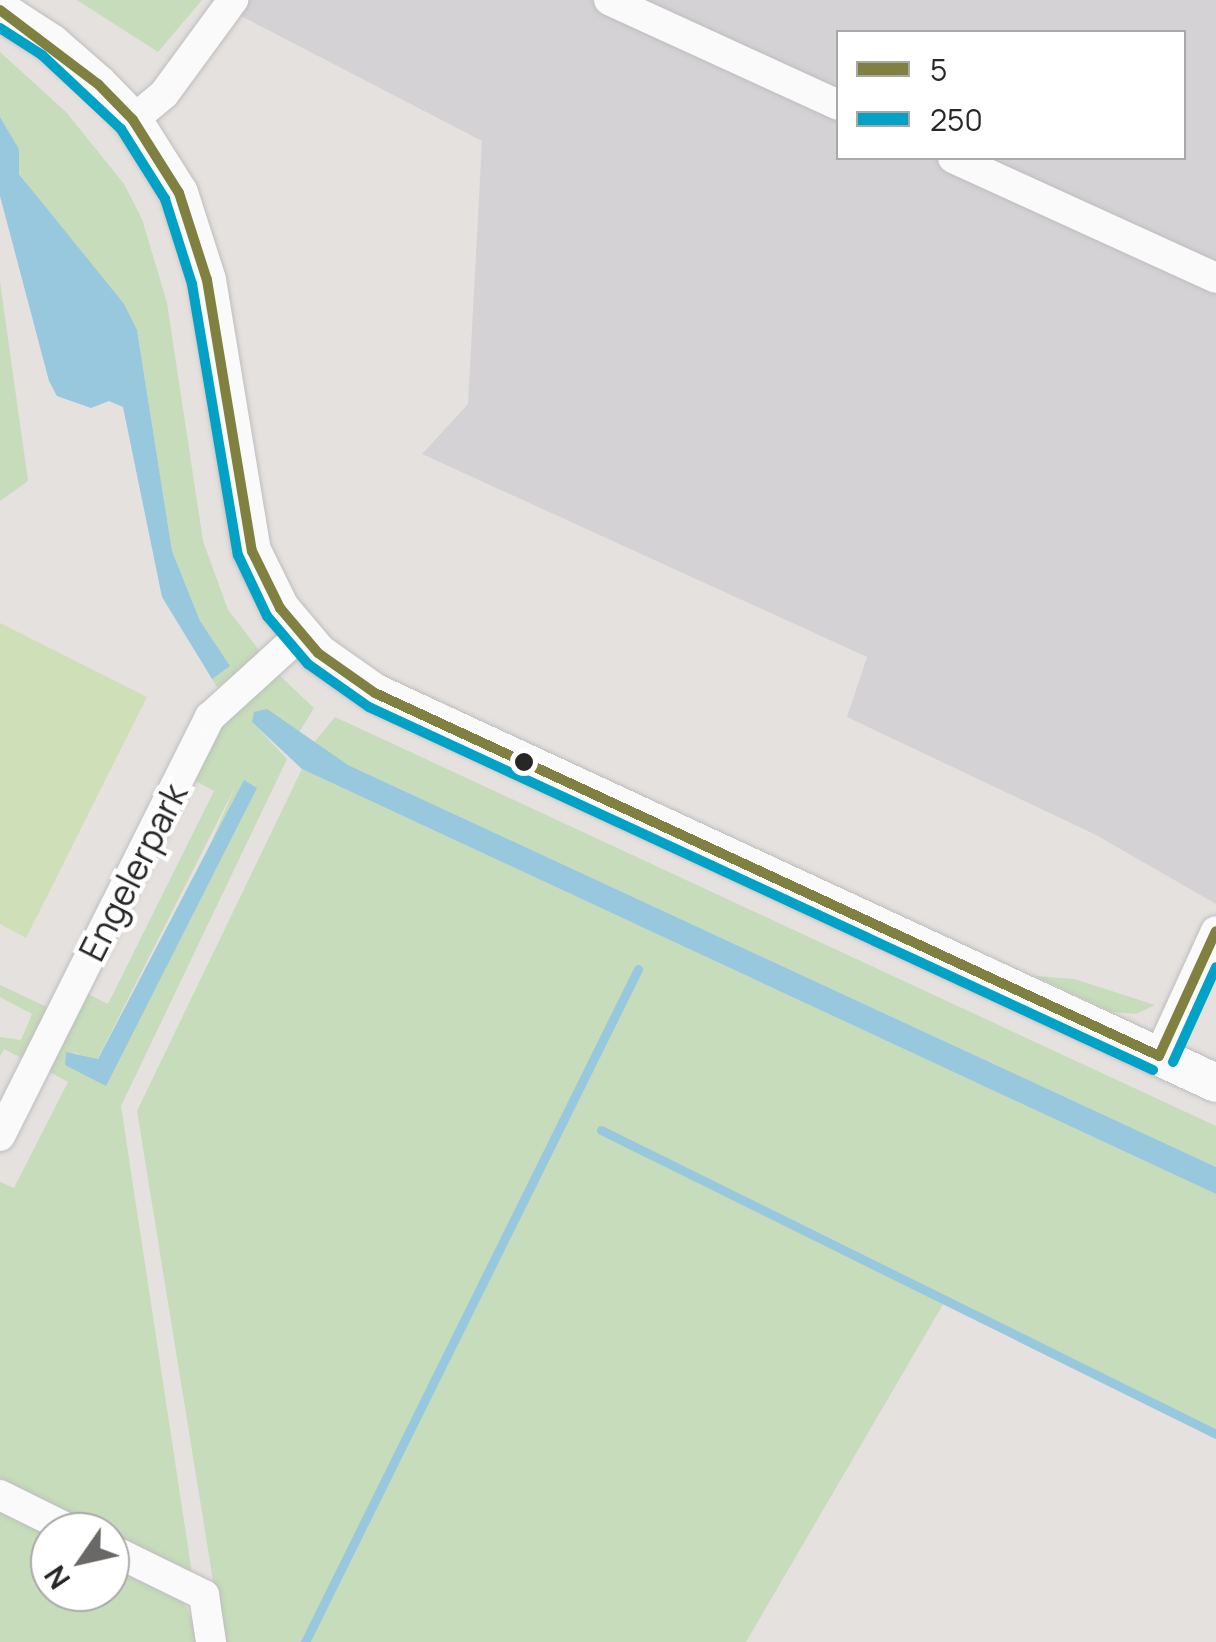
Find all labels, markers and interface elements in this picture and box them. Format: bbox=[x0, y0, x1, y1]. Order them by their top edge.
legend bbox=[836, 30, 1186, 160]
text: 5 bbox=[930, 49, 947, 90]
text: 250 bbox=[930, 99, 983, 140]
unlabelled marker bbox=[514, 752, 534, 772]
street label: Engelerpark bbox=[70, 776, 196, 968]
north arrow bbox=[30, 1512, 130, 1612]
text: N bbox=[35, 1559, 78, 1597]

